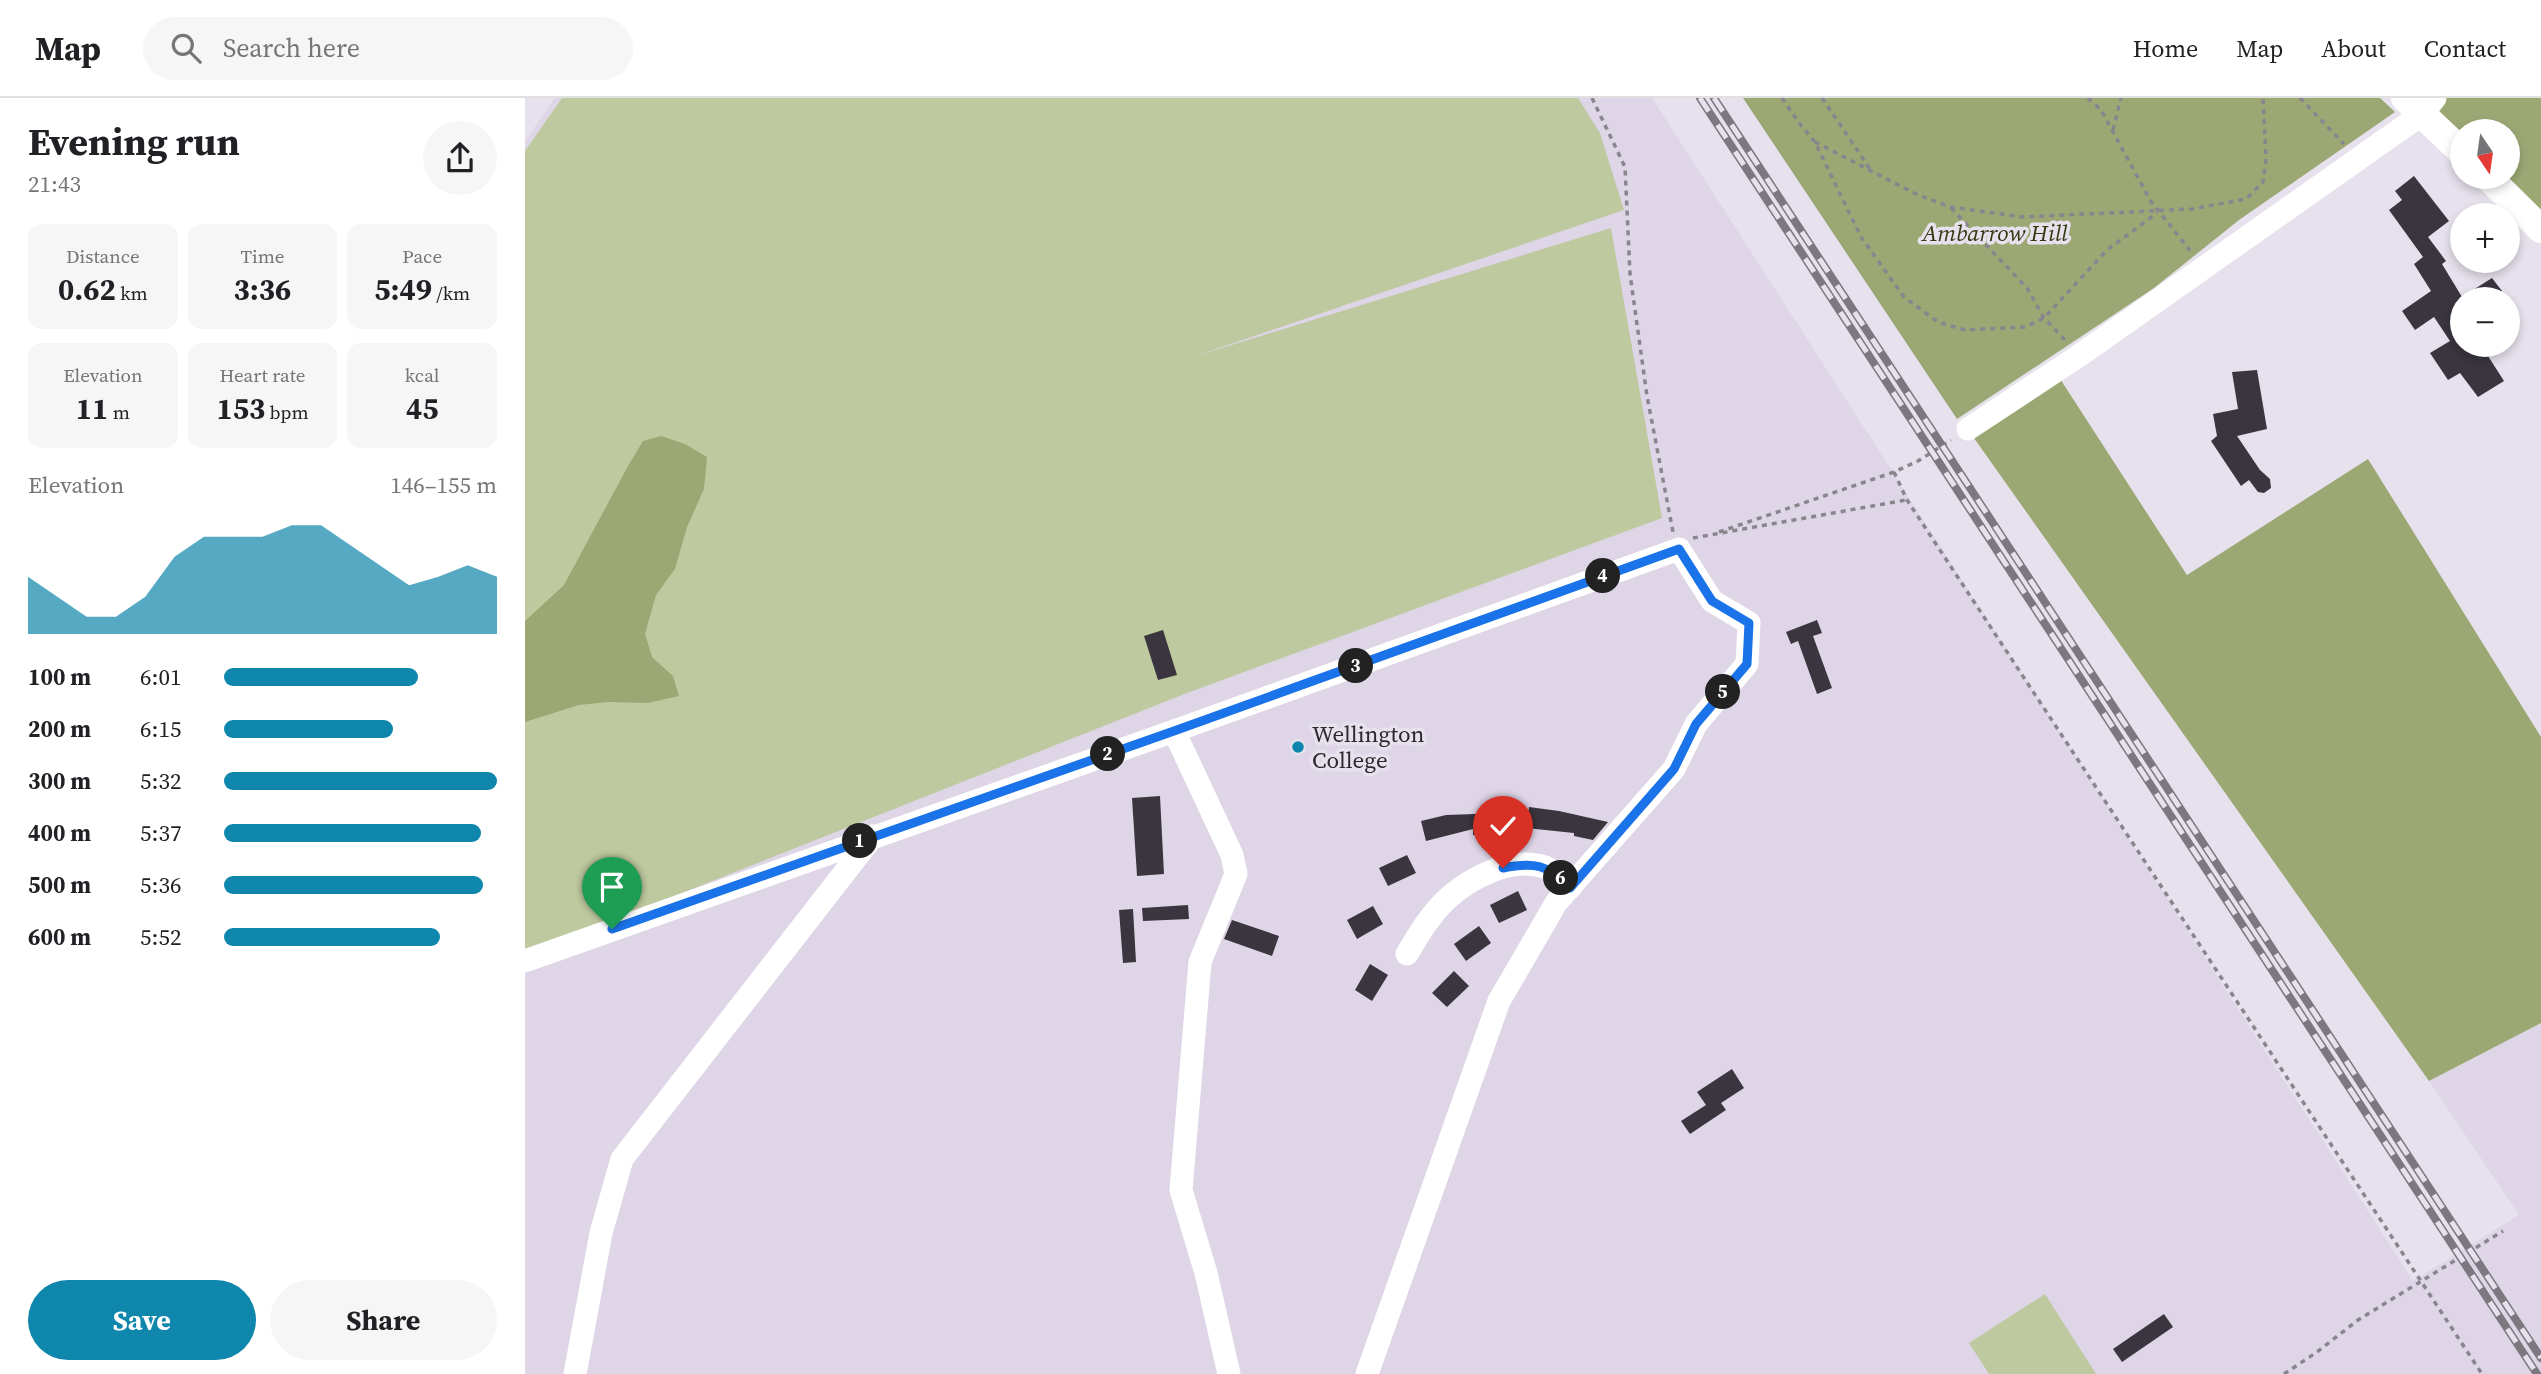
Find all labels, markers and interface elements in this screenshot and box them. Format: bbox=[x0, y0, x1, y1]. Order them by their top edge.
search box bbox=[143, 17, 633, 80]
text: Map bbox=[35, 26, 101, 71]
icon: search bbox=[167, 29, 205, 67]
text: Search here bbox=[223, 30, 360, 66]
text: Home bbox=[2133, 32, 2198, 65]
text: Map bbox=[2236, 32, 2283, 65]
text: About bbox=[2321, 32, 2386, 65]
text: Contact bbox=[2424, 32, 2506, 65]
text: Evening run bbox=[28, 116, 240, 168]
north arrow bbox=[2450, 119, 2520, 189]
map controls bbox=[2450, 119, 2520, 357]
button: share bbox=[423, 121, 497, 195]
text: 21:43 bbox=[28, 168, 81, 200]
button: + bbox=[2450, 203, 2520, 273]
park label: Ambarrow Hill bbox=[1920, 217, 2068, 249]
text: Distance bbox=[66, 243, 140, 269]
text: Time bbox=[241, 243, 284, 269]
text: Pace bbox=[402, 243, 442, 269]
text: 0.62 bbox=[58, 269, 116, 310]
text: 3:36 bbox=[234, 269, 291, 310]
text: 5:49 bbox=[374, 269, 432, 310]
text: km bbox=[116, 280, 148, 306]
text: /km bbox=[432, 280, 470, 306]
button: − bbox=[2450, 287, 2520, 357]
text: Elevation bbox=[63, 362, 143, 388]
text: Heart rate bbox=[219, 362, 306, 388]
text: kcal bbox=[405, 362, 439, 388]
text: 11 bbox=[76, 388, 108, 429]
text: 153 bbox=[216, 388, 265, 429]
text: 45 bbox=[406, 388, 438, 429]
text: m bbox=[108, 399, 130, 425]
text: bpm bbox=[265, 399, 309, 425]
text: Elevation bbox=[28, 469, 124, 501]
text: 146–155 m bbox=[390, 469, 497, 501]
pin: 4 bbox=[1585, 559, 1621, 594]
text: 4 bbox=[1597, 562, 1608, 588]
pin: 3 bbox=[1339, 648, 1373, 684]
text: 3 bbox=[1350, 652, 1361, 678]
text: 100 m bbox=[28, 661, 91, 693]
text: 6:01 bbox=[140, 661, 181, 693]
pin: 5 bbox=[1705, 674, 1741, 710]
text: 5 bbox=[1717, 678, 1728, 704]
text: 200 m bbox=[28, 713, 91, 745]
text: 6:15 bbox=[140, 713, 181, 745]
place label: Wellington College bbox=[1312, 718, 1425, 776]
pin: 2 bbox=[1091, 736, 1125, 772]
marker: Wellington College bbox=[1290, 739, 1306, 755]
text: 2 bbox=[1102, 740, 1113, 766]
text: 300 m bbox=[28, 765, 91, 797]
text: 5:32 bbox=[140, 765, 181, 797]
pin bbox=[1473, 796, 1533, 868]
icon: check bbox=[1484, 807, 1522, 845]
text: 400 m bbox=[28, 817, 91, 849]
text: 5:37 bbox=[140, 817, 181, 849]
pin: 1 bbox=[843, 824, 877, 858]
text: 1 bbox=[854, 827, 865, 853]
pin bbox=[582, 857, 642, 929]
pin: 6 bbox=[1543, 860, 1579, 896]
text: 6 bbox=[1555, 864, 1566, 890]
icon: arrive bbox=[593, 868, 631, 906]
text: 500 m bbox=[28, 869, 91, 901]
text: 5:36 bbox=[140, 869, 181, 901]
text: 600 m bbox=[28, 921, 91, 953]
text: 5:52 bbox=[140, 921, 181, 953]
button: Save bbox=[28, 1280, 256, 1360]
button: Share bbox=[270, 1280, 497, 1360]

